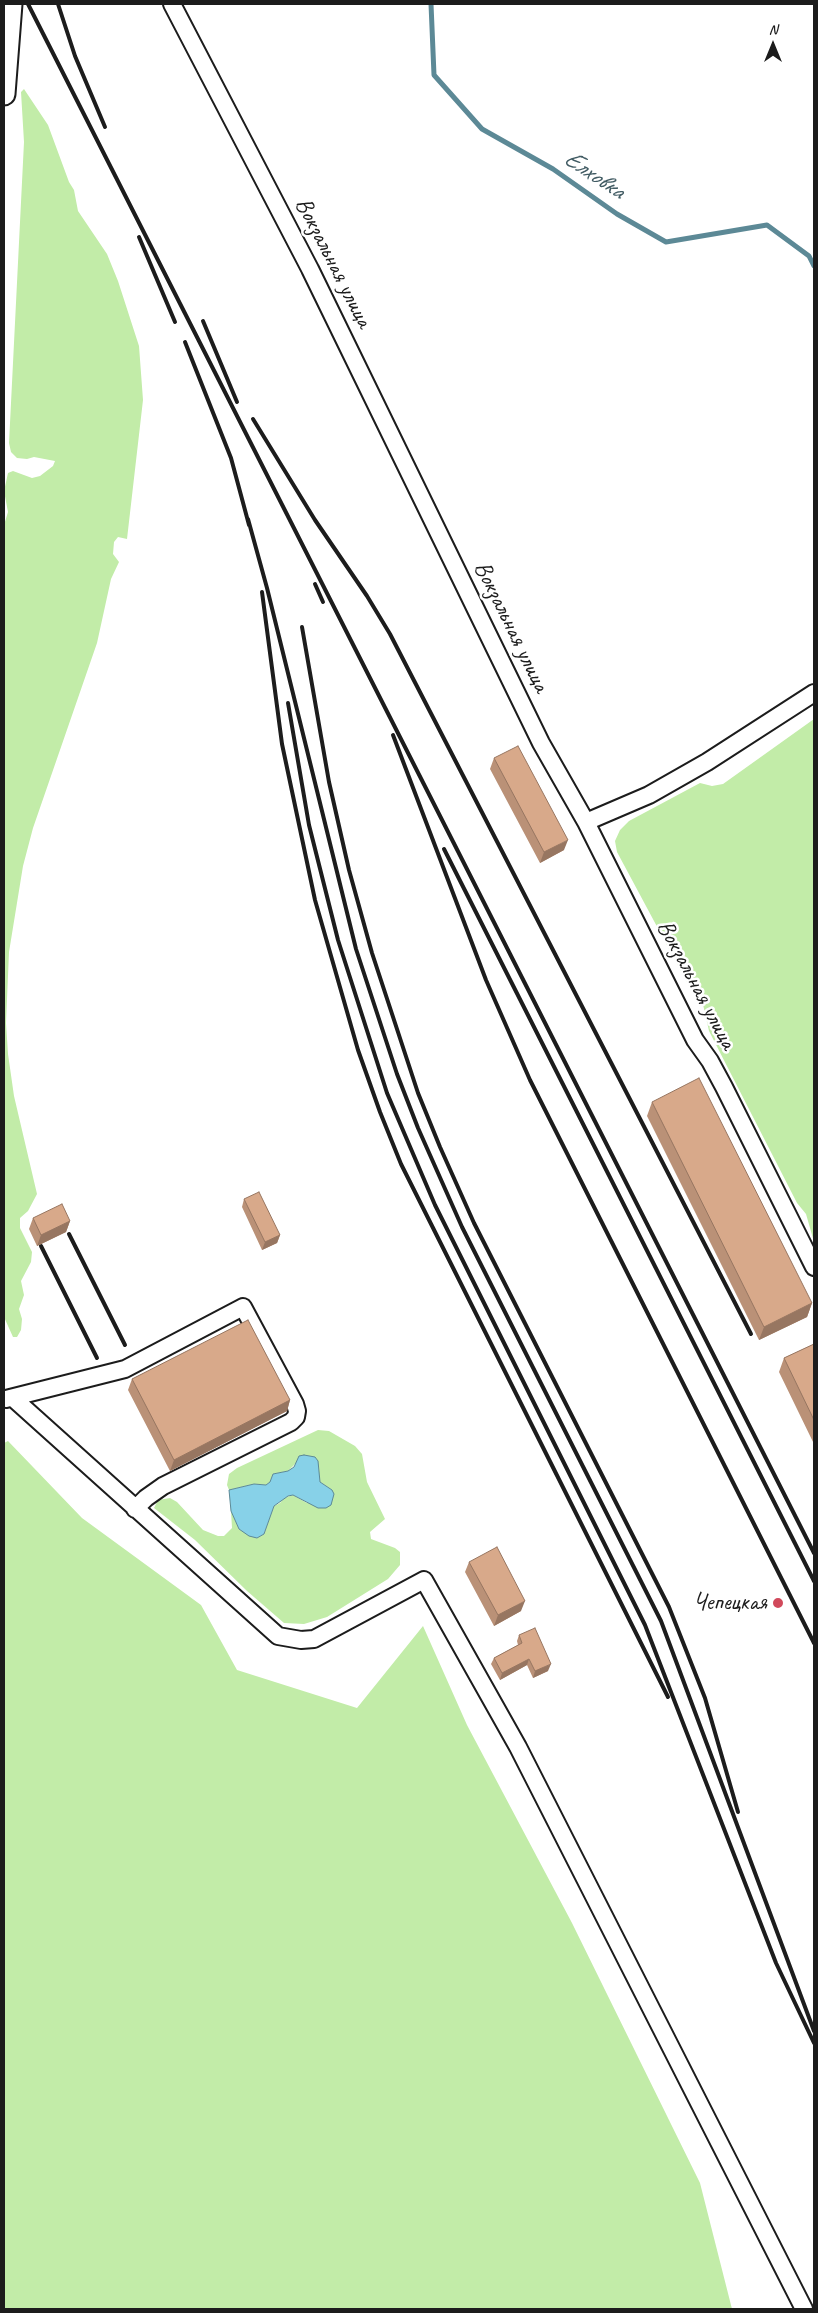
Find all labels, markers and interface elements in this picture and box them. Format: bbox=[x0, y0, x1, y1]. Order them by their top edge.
north arrow bbox=[748, 20, 798, 70]
text: N bbox=[769, 21, 777, 38]
water label: Елховка bbox=[558, 144, 630, 206]
street label: Вокзальная улица bbox=[288, 193, 378, 333]
street label: Вокзальная улица bbox=[467, 557, 555, 697]
street label: Вокзальная улица bbox=[650, 916, 742, 1054]
place label: Чепецкая bbox=[693, 1589, 767, 1617]
marker: Чепецкая bbox=[771, 1596, 785, 1610]

